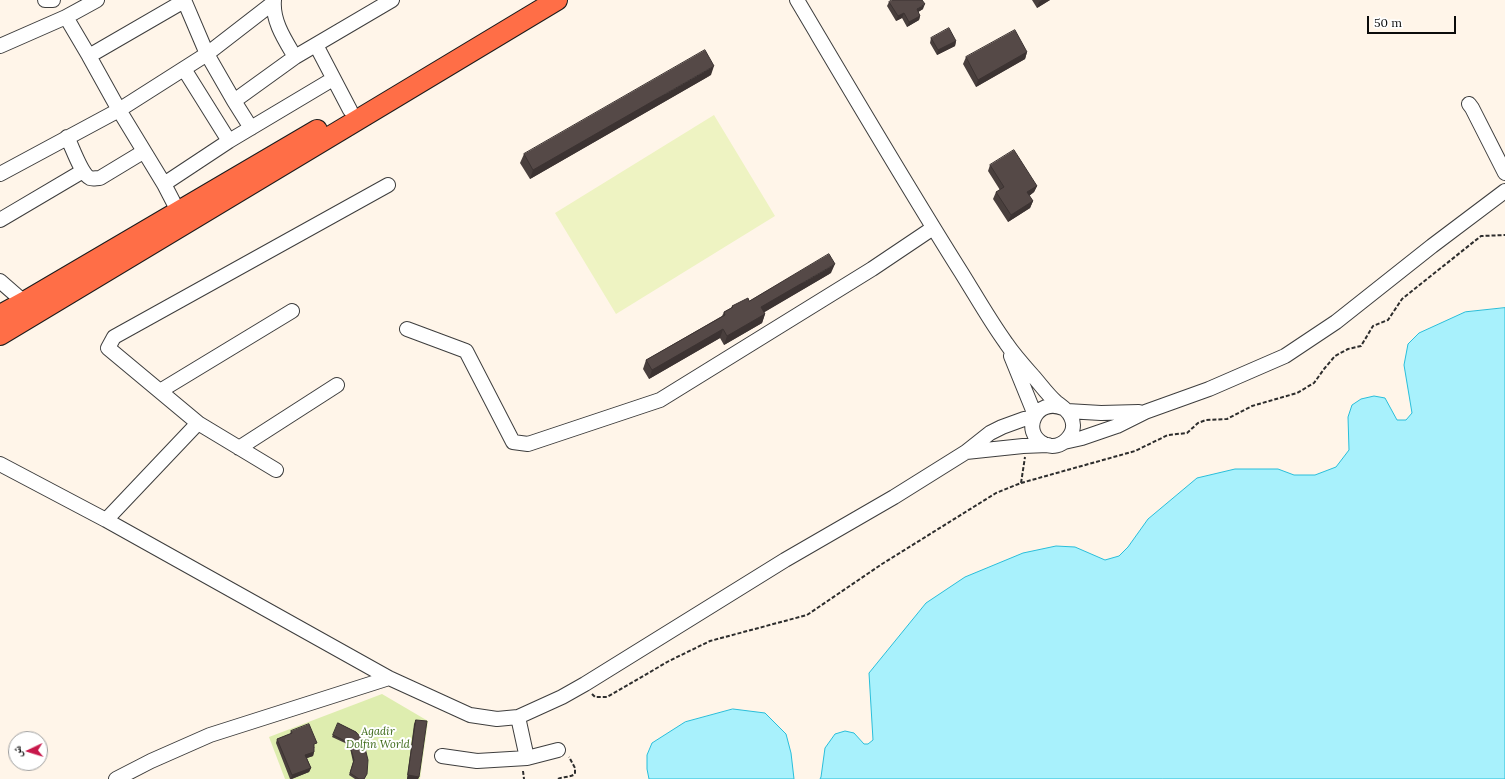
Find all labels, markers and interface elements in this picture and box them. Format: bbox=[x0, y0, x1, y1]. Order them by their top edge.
scale bar bbox=[1369, 8, 1458, 34]
text: 50 m bbox=[1374, 15, 1402, 30]
park label: Agadir Dolfin World bbox=[346, 725, 410, 751]
north arrow bbox=[8, 731, 48, 771]
text: ش bbox=[10, 745, 24, 758]

